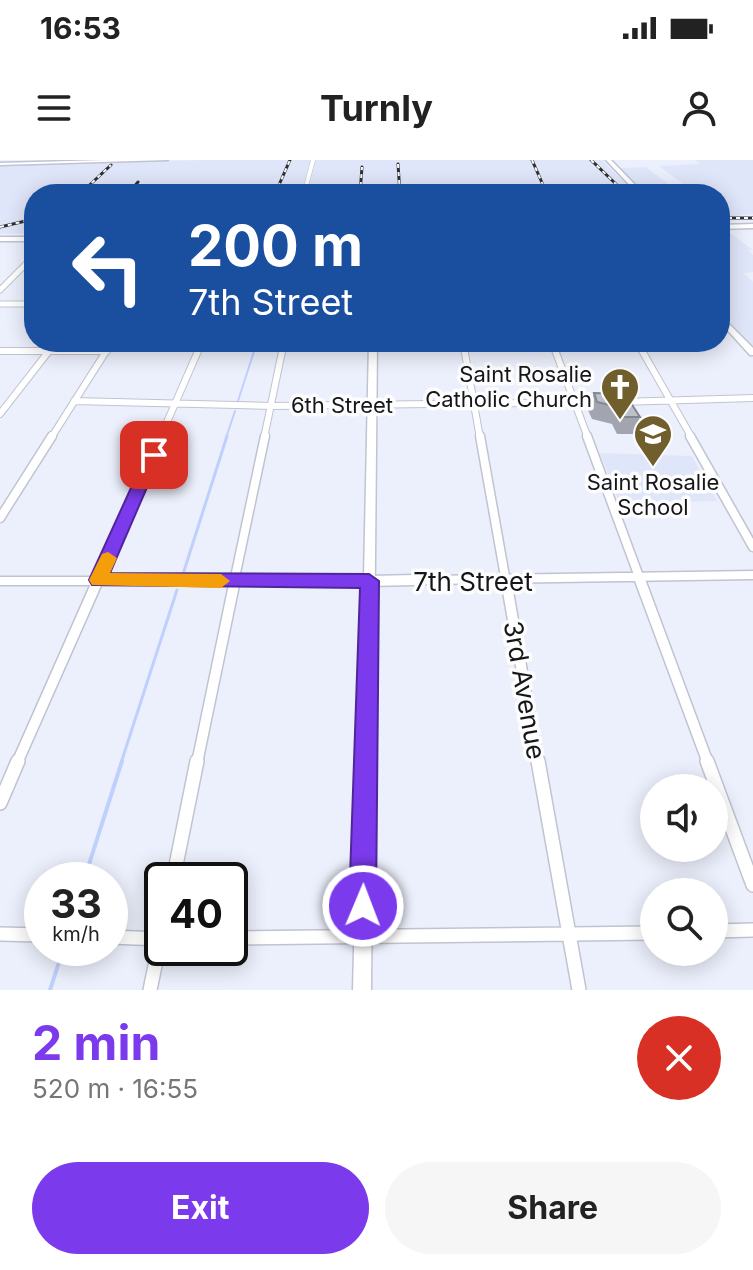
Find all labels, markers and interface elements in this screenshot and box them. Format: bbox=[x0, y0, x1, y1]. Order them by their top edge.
text: 16:53 bbox=[40, 10, 121, 46]
icon: menu bbox=[32, 86, 76, 130]
text: Turnly bbox=[320, 86, 433, 130]
icon: person bbox=[677, 86, 721, 130]
text: 200 m bbox=[188, 212, 363, 280]
icon: left bbox=[56, 216, 160, 320]
text: 7th Street bbox=[188, 280, 353, 324]
place label: Saint Rosalie Catholic Church bbox=[425, 361, 592, 412]
church icon: Saint Rosalie Catholic Church bbox=[599, 366, 641, 421]
street label: 6th Street bbox=[291, 392, 393, 418]
school or university icon: Saint Rosalie School bbox=[632, 413, 674, 468]
pin bbox=[120, 421, 188, 489]
icon: arrive bbox=[132, 433, 176, 477]
place label: Saint Rosalie School bbox=[587, 469, 719, 520]
street label: 7th Street bbox=[413, 566, 533, 597]
street label: 3rd Avenue bbox=[498, 618, 552, 762]
map controls bbox=[640, 774, 728, 966]
button: sound bbox=[640, 774, 728, 862]
speed limit sign: 40 bbox=[144, 862, 248, 966]
position arrow bbox=[321, 864, 405, 948]
button: search bbox=[640, 878, 728, 966]
text: 33 bbox=[50, 879, 102, 928]
text: km/h bbox=[52, 922, 100, 946]
text: 2 min bbox=[32, 1013, 160, 1072]
button: close bbox=[637, 1016, 721, 1100]
text: 520 m · 16:55 bbox=[32, 1073, 198, 1104]
button: Exit bbox=[32, 1162, 369, 1254]
button: Share bbox=[385, 1162, 721, 1254]

